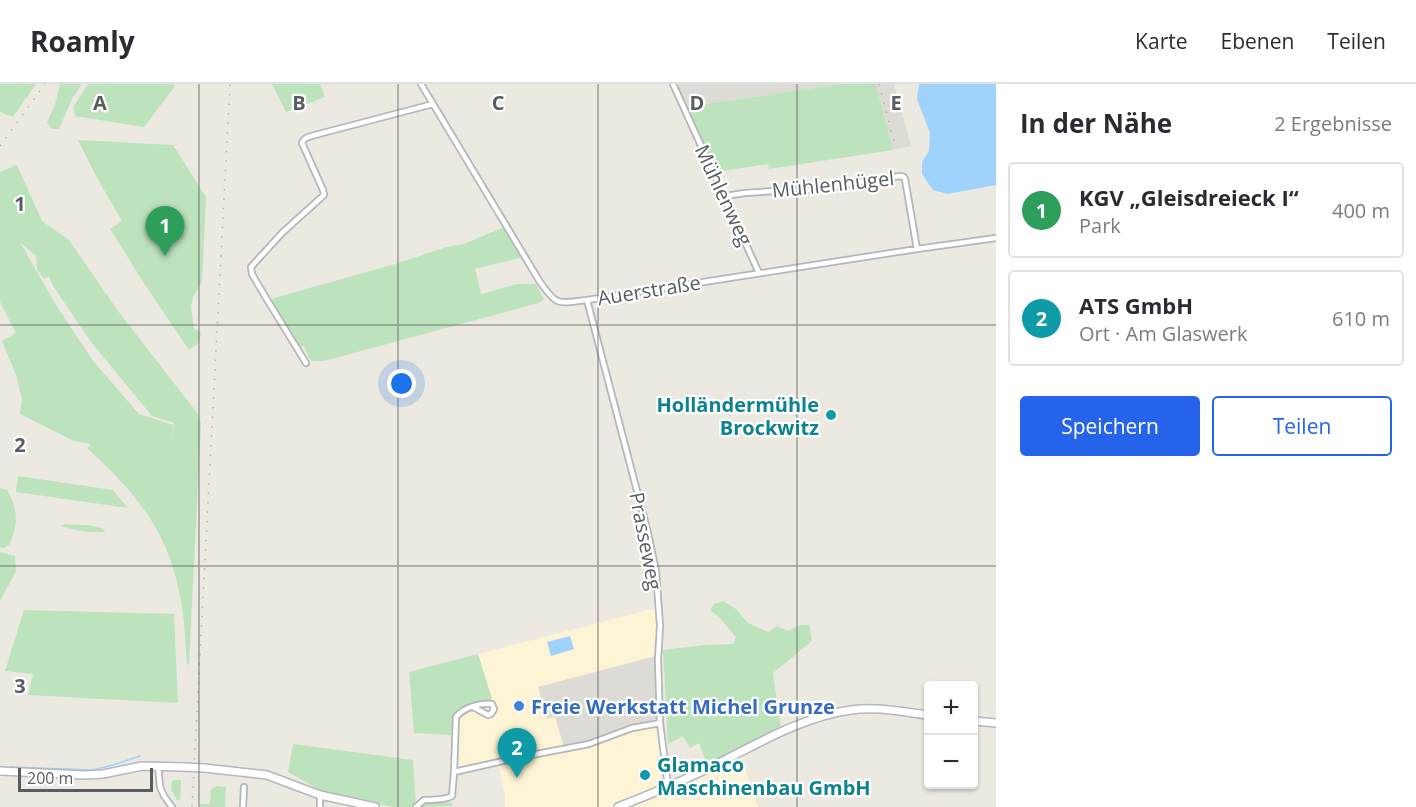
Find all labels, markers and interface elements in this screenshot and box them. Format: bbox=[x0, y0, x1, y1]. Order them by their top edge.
text: Roamly bbox=[30, 22, 135, 60]
text: Karte bbox=[1135, 27, 1188, 55]
text: Ebenen bbox=[1221, 27, 1294, 55]
text: Teilen bbox=[1327, 27, 1386, 55]
text: A bbox=[93, 89, 107, 116]
text: B bbox=[292, 89, 306, 116]
text: C bbox=[492, 89, 505, 116]
text: D bbox=[690, 89, 704, 116]
text: E bbox=[890, 89, 902, 116]
text: In der Nähe bbox=[1020, 105, 1172, 141]
text: 2 Ergebnisse bbox=[1274, 110, 1392, 137]
street label: Mühlenweg bbox=[689, 140, 759, 250]
street label: Mühlenhügel bbox=[771, 164, 895, 204]
text: KGV „Gleisdreieck I“ bbox=[1079, 182, 1299, 212]
text: 1 bbox=[14, 190, 26, 217]
text: 1 bbox=[1036, 197, 1047, 224]
text: 400 m bbox=[1332, 197, 1390, 224]
pin: 1 bbox=[146, 206, 184, 256]
text: Park bbox=[1079, 212, 1121, 239]
street label: Auerstraße bbox=[596, 269, 702, 311]
text: ATS GmbH bbox=[1079, 290, 1193, 320]
text: 2 bbox=[1036, 305, 1047, 332]
text: 610 m bbox=[1332, 305, 1390, 332]
text: Ort · Am Glaswerk bbox=[1079, 320, 1248, 347]
your location bbox=[387, 369, 416, 398]
place label: Holländermühle Brockwitz bbox=[656, 391, 819, 441]
button: Speichern bbox=[1020, 396, 1200, 456]
button: Teilen bbox=[1212, 396, 1392, 456]
marker: Holländermühle Brockwitz bbox=[824, 408, 838, 422]
text: 2 bbox=[14, 431, 26, 458]
street label: Prasseweg bbox=[623, 490, 669, 592]
text: 3 bbox=[14, 672, 26, 699]
map controls bbox=[924, 681, 978, 789]
button: + bbox=[924, 681, 978, 735]
place label: Freie Werkstatt Michel Grunze bbox=[531, 693, 835, 720]
marker: Freie Werkstatt Michel Grunze bbox=[512, 699, 526, 713]
pin: 2 bbox=[498, 728, 536, 778]
button: − bbox=[924, 735, 978, 789]
place label: Glamaco Maschinenbau GmbH bbox=[657, 751, 871, 801]
scale bar bbox=[18, 765, 153, 792]
text: 200 m bbox=[27, 767, 73, 789]
marker: Glamaco Maschinenbau GmbH bbox=[638, 768, 652, 782]

